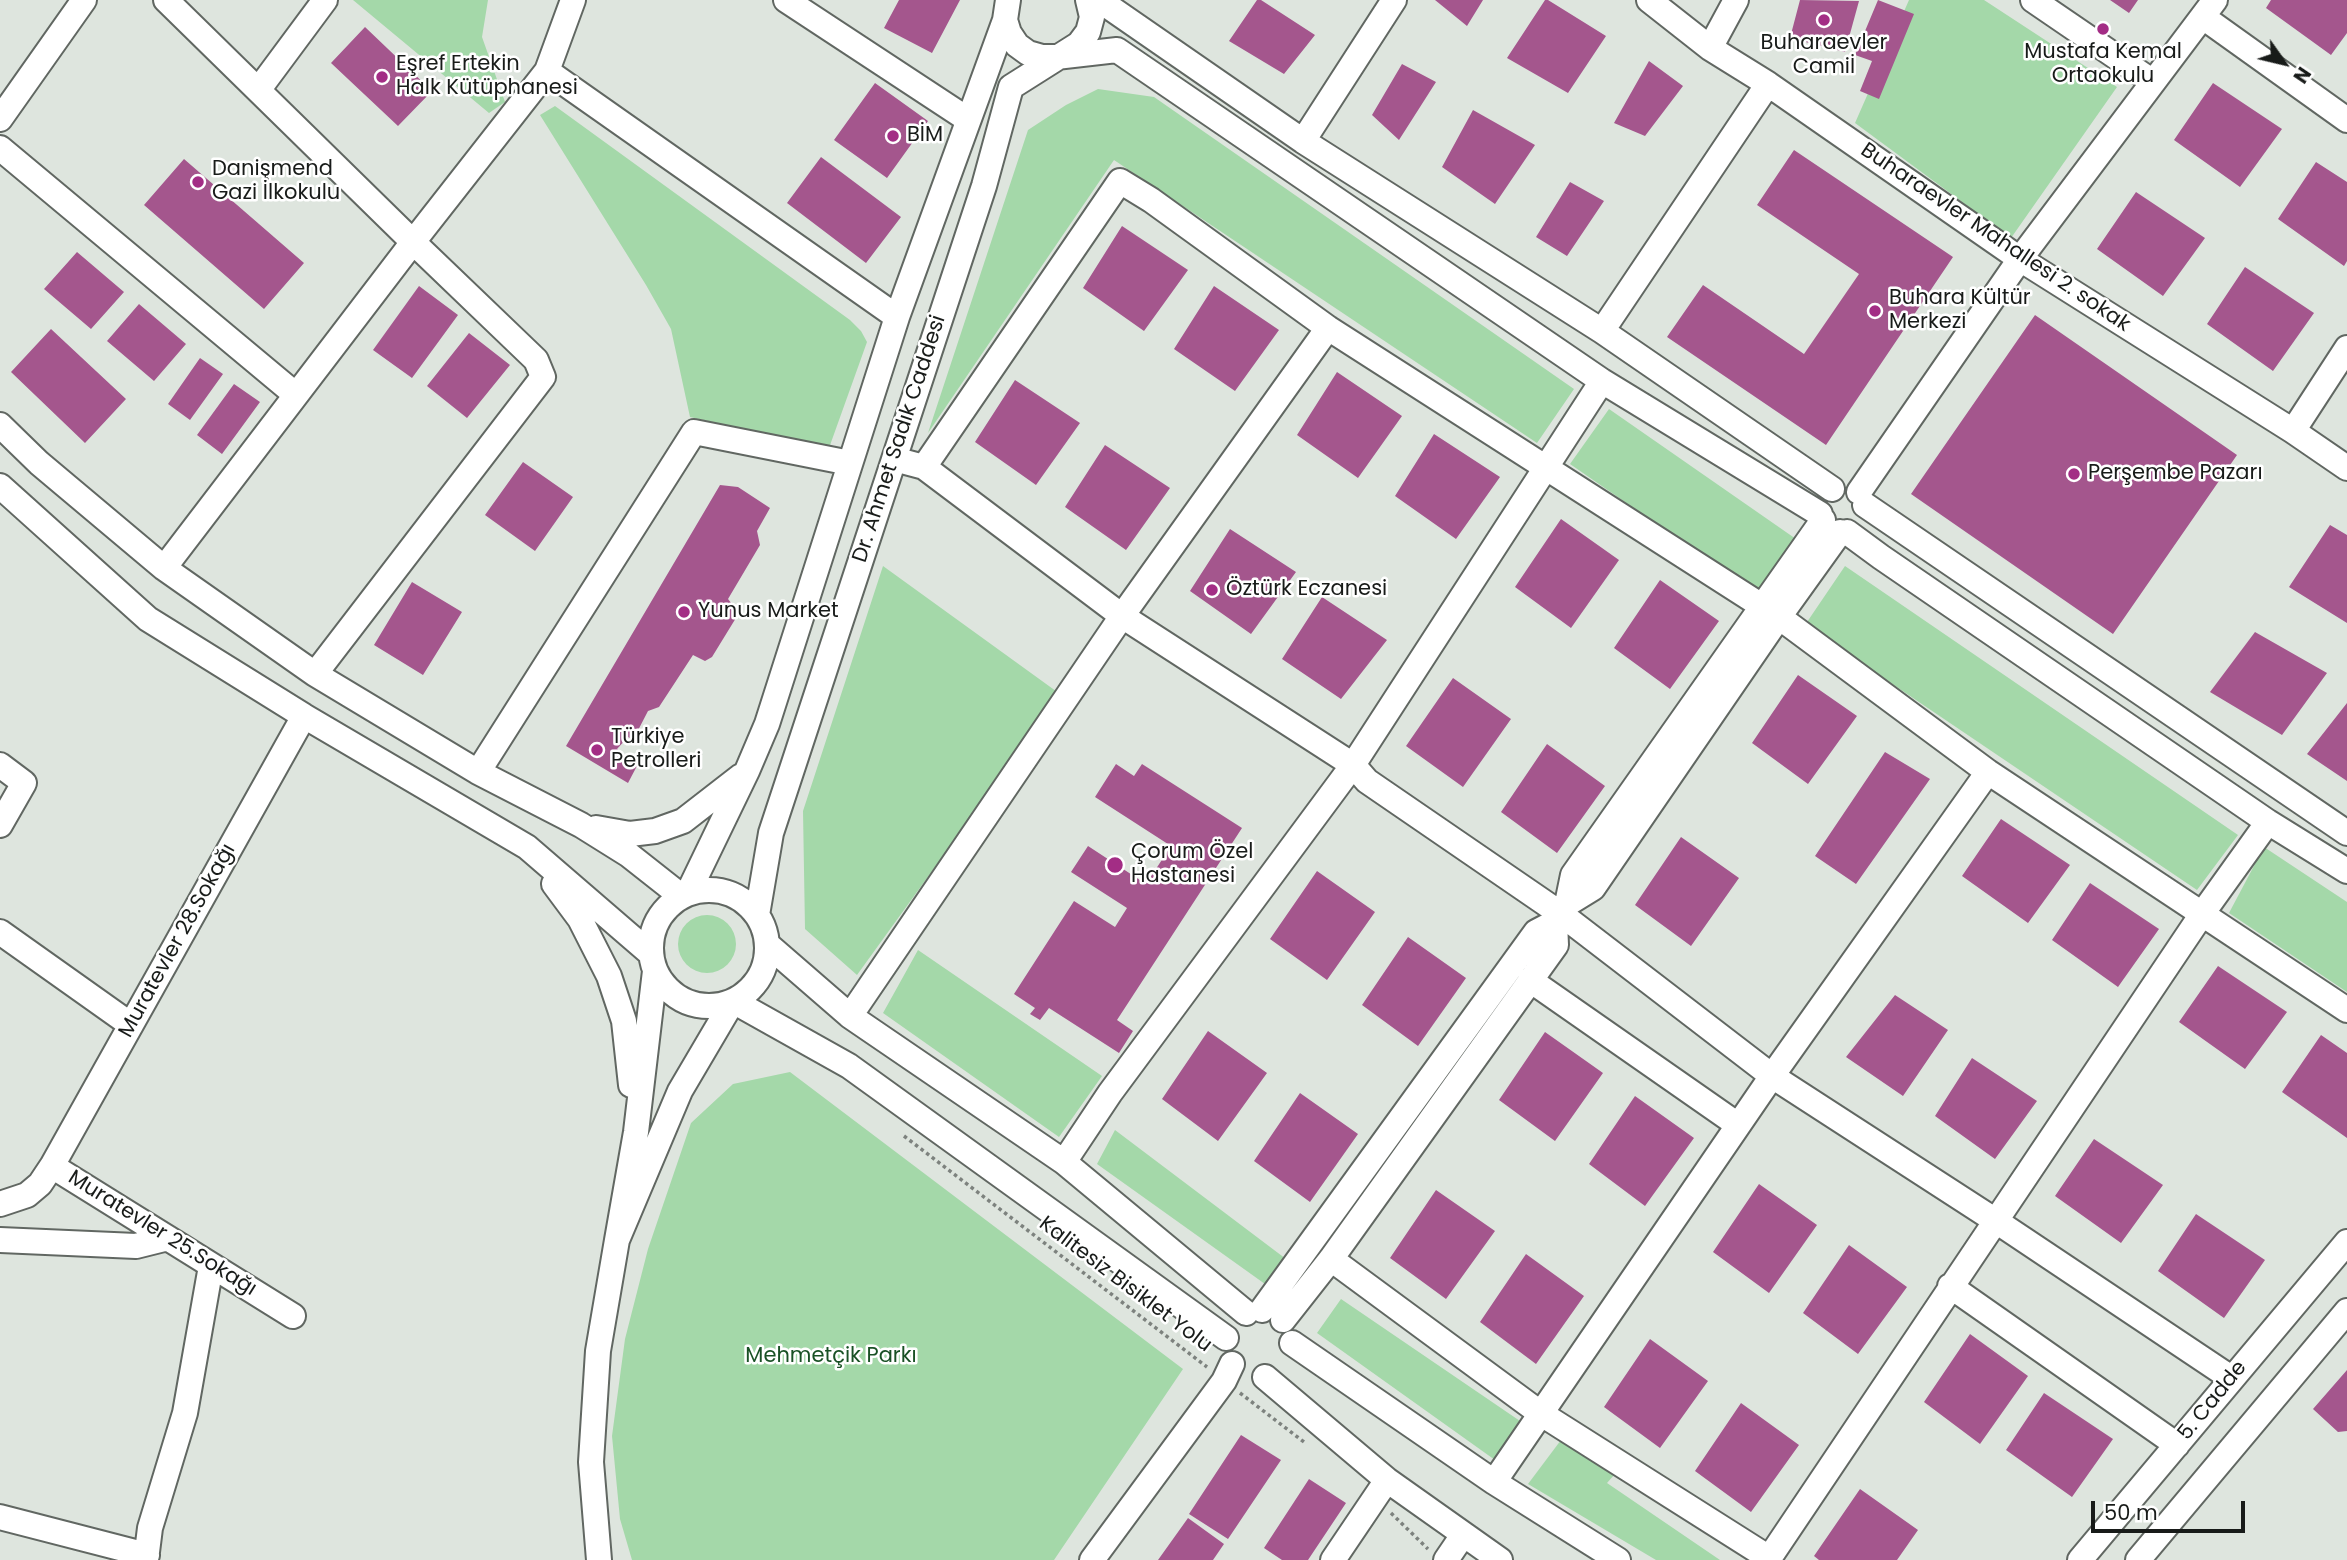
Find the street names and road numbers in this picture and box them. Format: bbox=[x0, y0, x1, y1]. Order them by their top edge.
street label: Buharaevler Mahallesi 2. sokak bbox=[1855, 138, 2135, 338]
street label: Dr. Ahmet Sadık Caddesi bbox=[848, 312, 952, 566]
street label: Muratevler 28.Sokağı bbox=[114, 840, 242, 1042]
street label: Muratevler 25.Sokağı bbox=[63, 1166, 261, 1302]
street label: Kalitesiz Bisiklet Yolu bbox=[1034, 1212, 1216, 1358]
street label: 5. Cadde bbox=[2173, 1356, 2253, 1446]

